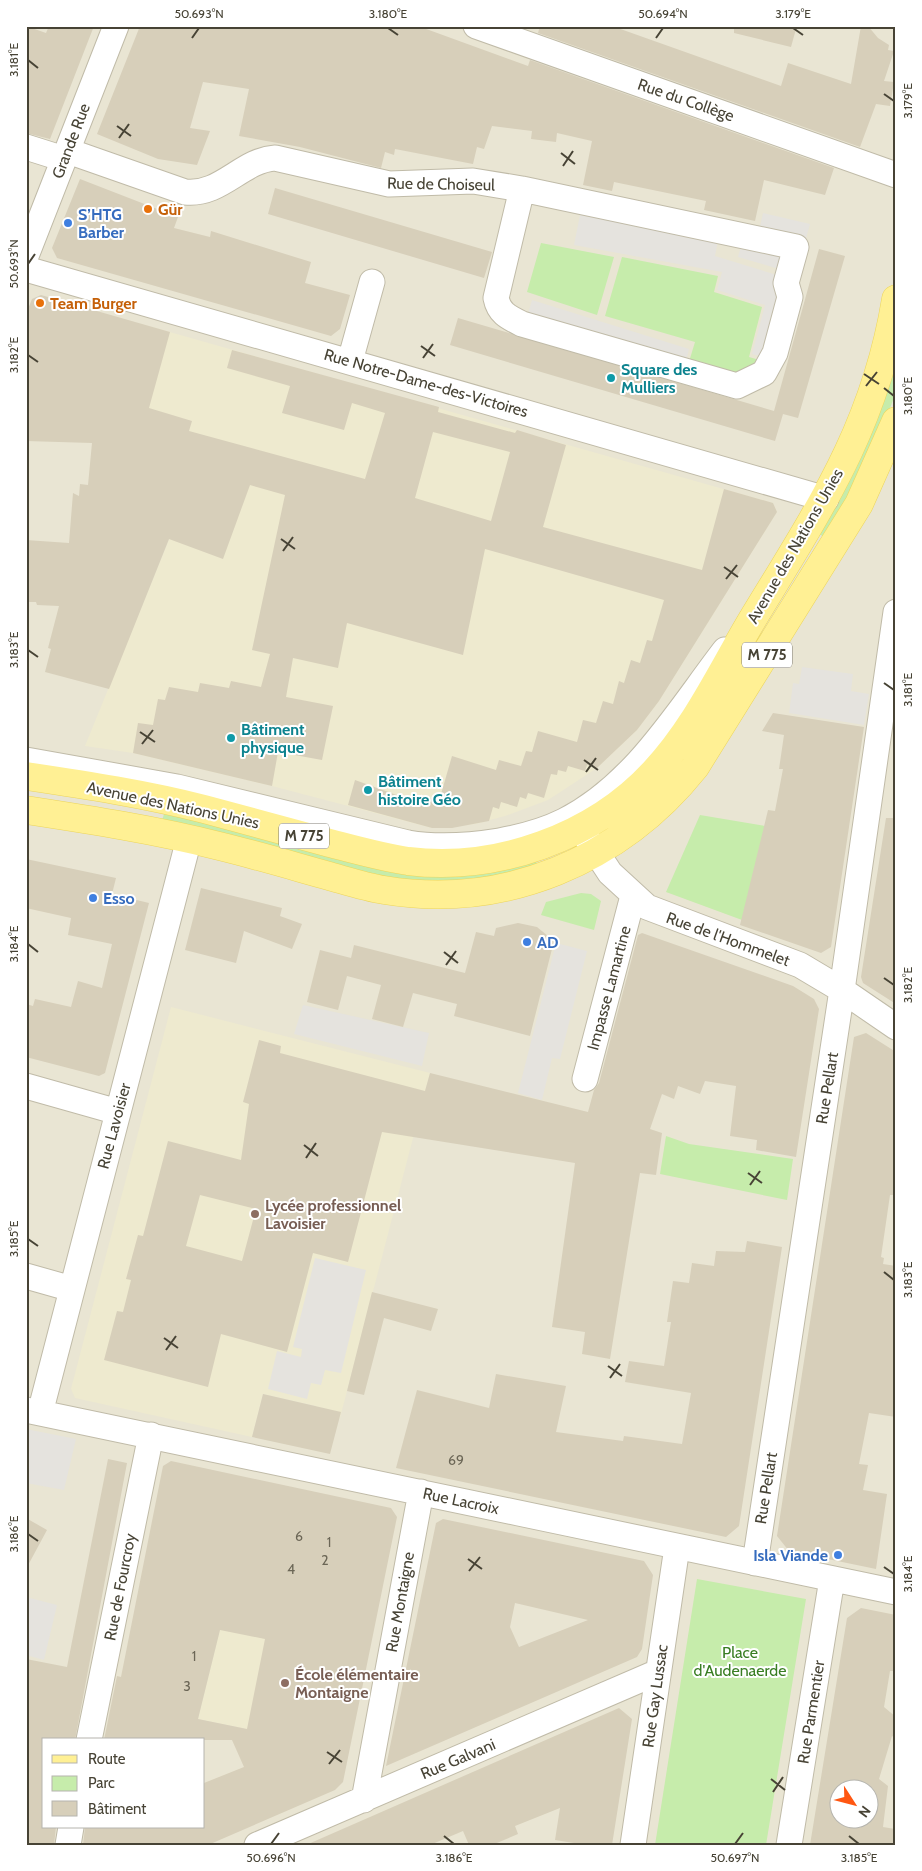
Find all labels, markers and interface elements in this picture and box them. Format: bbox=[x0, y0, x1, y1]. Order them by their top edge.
text: 50.693°N bbox=[174, 6, 224, 21]
text: 3.180°E bbox=[369, 6, 408, 21]
text: 50.694°N bbox=[638, 6, 688, 21]
text: 3.179°E bbox=[775, 6, 811, 21]
text: 3.181°E bbox=[6, 43, 21, 77]
street label: Rue du Collège bbox=[635, 75, 737, 125]
text: 3.179°E bbox=[900, 83, 915, 119]
street label: Grande Rue bbox=[48, 101, 94, 181]
street label: Rue de Choiseul bbox=[387, 174, 495, 194]
place label: Gür bbox=[158, 200, 183, 219]
marker: Gür bbox=[142, 203, 154, 215]
place label: S’HTG Barber bbox=[78, 205, 125, 242]
marker: S’HTG Barber bbox=[62, 217, 74, 229]
text: 50.693°N bbox=[6, 239, 21, 289]
place label: Team Burger bbox=[50, 294, 138, 313]
marker: Team Burger bbox=[34, 297, 46, 309]
text: 3.182°E bbox=[6, 336, 21, 373]
street label: Rue Notre-Dame-des-Victoires bbox=[322, 345, 531, 421]
place label: Square des Mulliers bbox=[621, 360, 698, 397]
marker: Square des Mulliers bbox=[605, 372, 617, 384]
text: 3.180°E bbox=[900, 376, 915, 415]
street label: Avenue des Nations Unies bbox=[743, 465, 847, 627]
text: 3.183°E bbox=[6, 631, 21, 668]
road number: M 775 bbox=[742, 642, 792, 668]
text: 3.181°E bbox=[900, 673, 915, 707]
place label: Bâtiment physique bbox=[241, 720, 305, 757]
marker: Bâtiment physique bbox=[225, 732, 237, 744]
place label: Bâtiment histoire Géo bbox=[378, 772, 461, 809]
street label: Avenue des Nations Unies bbox=[85, 777, 261, 833]
marker: Bâtiment histoire Géo bbox=[362, 784, 374, 796]
road number: M 775 bbox=[279, 824, 329, 848]
place label: Esso bbox=[103, 889, 135, 908]
marker: Esso bbox=[87, 892, 99, 904]
street label: Rue de l'Hommelet bbox=[664, 908, 793, 970]
street label: Impasse Lamartine bbox=[583, 924, 635, 1052]
text: 3.184°E bbox=[6, 925, 21, 962]
place label: AD bbox=[537, 933, 559, 952]
marker: AD bbox=[521, 936, 533, 948]
text: 3.182°E bbox=[900, 966, 915, 1003]
street label: Rue Pellart bbox=[812, 1050, 842, 1125]
street label: Rue Lavoisier bbox=[93, 1080, 135, 1171]
place label: Lycée professionnel Lavoisier bbox=[265, 1196, 401, 1233]
marker: Lycée professionnel Lavoisier bbox=[249, 1208, 261, 1220]
text: 3.185°E bbox=[6, 1220, 21, 1257]
text: 3.183°E bbox=[900, 1261, 915, 1298]
street label: Rue Pellart bbox=[751, 1450, 781, 1525]
house number: 69 bbox=[448, 1451, 464, 1469]
street label: Rue Lacroix bbox=[421, 1484, 501, 1518]
text: 3.186°E bbox=[6, 1515, 21, 1552]
house number: 6 bbox=[295, 1527, 303, 1545]
street label: Rue de Fourcroy bbox=[100, 1532, 140, 1642]
house number: 1 bbox=[327, 1533, 331, 1551]
place label: Isla Viande bbox=[753, 1546, 828, 1565]
marker: Isla Viande bbox=[832, 1549, 844, 1561]
street label: Rue Montaigne bbox=[382, 1550, 418, 1654]
house number: 2 bbox=[321, 1551, 329, 1569]
text: 3.184°E bbox=[900, 1555, 915, 1592]
house number: 4 bbox=[287, 1560, 295, 1578]
street label: Rue Gay Lussac bbox=[638, 1643, 672, 1749]
park label: Place d'Audenaerde bbox=[694, 1643, 786, 1680]
house number: 1 bbox=[192, 1647, 196, 1665]
street label: Rue Parmentier bbox=[793, 1658, 829, 1765]
place label: École élémentaire Montaigne bbox=[295, 1665, 418, 1702]
house number: 3 bbox=[183, 1677, 191, 1695]
marker: École élémentaire Montaigne bbox=[279, 1677, 291, 1689]
street label: Rue Galvani bbox=[418, 1735, 498, 1783]
legend bbox=[42, 1738, 205, 1828]
text: Route bbox=[88, 1750, 126, 1768]
text: Parc bbox=[88, 1774, 115, 1792]
north arrow bbox=[830, 1778, 880, 1828]
text: Bâtiment bbox=[88, 1800, 146, 1818]
text: N bbox=[854, 1802, 875, 1821]
text: 50.696°N bbox=[246, 1850, 296, 1865]
text: 3.186°E bbox=[436, 1850, 473, 1865]
text: 50.697°N bbox=[711, 1850, 759, 1865]
text: 3.185°E bbox=[841, 1850, 878, 1865]

